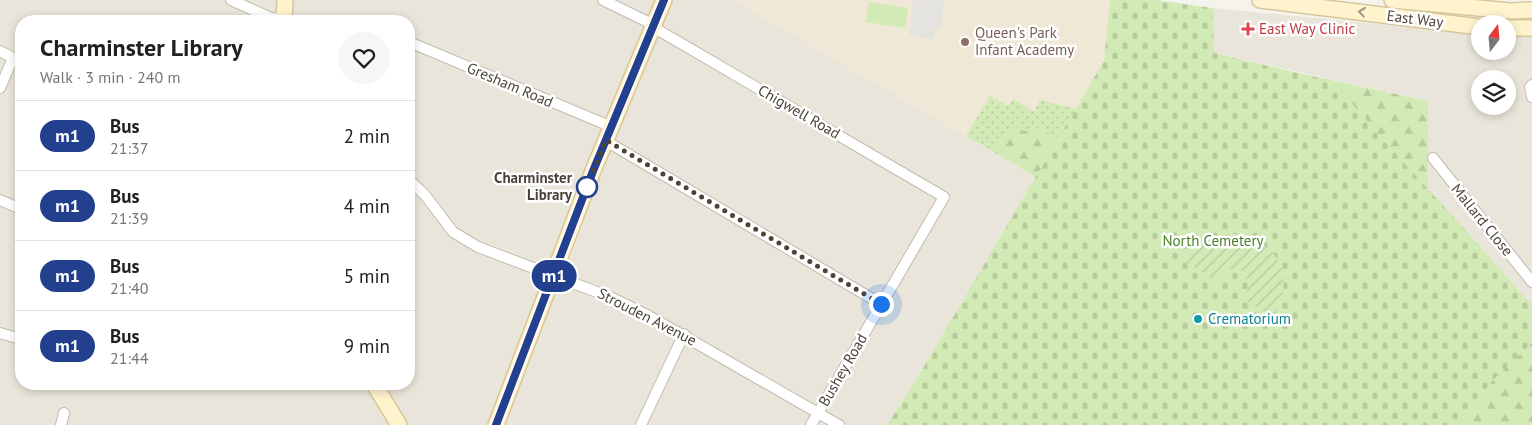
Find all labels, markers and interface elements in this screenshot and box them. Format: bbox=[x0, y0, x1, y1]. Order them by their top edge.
street label: East Way bbox=[1386, 6, 1444, 31]
one-way arrow bbox=[1358, 8, 1366, 18]
north arrow bbox=[1471, 15, 1516, 60]
map controls bbox=[1471, 15, 1516, 115]
place label: East Way Clinic bbox=[1259, 19, 1355, 38]
marker: East Way Clinic bbox=[1241, 22, 1255, 36]
place label: Queen's Park Infant Academy bbox=[975, 23, 1074, 59]
text: Charminster Library bbox=[40, 32, 243, 63]
button: heart bbox=[338, 32, 390, 84]
marker: Queen's Park Infant Academy bbox=[959, 36, 971, 48]
street label: Gresham Road bbox=[464, 58, 556, 111]
text: Walk · 3 min · 240 m bbox=[40, 67, 180, 87]
button: layers bbox=[1471, 70, 1516, 115]
street label: Chigwell Road bbox=[755, 80, 844, 143]
text: Bus bbox=[110, 114, 139, 138]
text: m1 bbox=[55, 124, 80, 147]
text: 2 min bbox=[344, 124, 390, 148]
text: 21:37 bbox=[110, 138, 148, 158]
place label: Charminster Library bbox=[494, 168, 573, 204]
marker: Charminster Library bbox=[576, 176, 598, 198]
street label: Mallard Close bbox=[1447, 180, 1517, 260]
text: Bus bbox=[110, 184, 139, 208]
text: m1 bbox=[55, 194, 80, 217]
text: 4 min bbox=[344, 194, 390, 218]
text: 21:39 bbox=[110, 208, 148, 228]
park label: North Cemetery bbox=[1162, 231, 1264, 250]
text: Bus bbox=[110, 254, 139, 278]
line badge: m1 bbox=[532, 260, 576, 292]
text: m1 bbox=[55, 264, 80, 287]
text: 5 min bbox=[344, 264, 390, 288]
text: m1 bbox=[542, 264, 566, 287]
text: 21:40 bbox=[110, 278, 148, 298]
street label: Strouden Avenue bbox=[595, 283, 700, 350]
your location bbox=[869, 292, 894, 317]
place label: Crematorium bbox=[1208, 309, 1291, 328]
marker: Crematorium bbox=[1192, 313, 1204, 325]
text: Bus bbox=[110, 324, 139, 348]
street label: Bushey Road bbox=[814, 330, 871, 410]
text: m1 bbox=[55, 334, 80, 357]
text: 9 min bbox=[344, 334, 390, 358]
text: 21:44 bbox=[110, 348, 148, 368]

